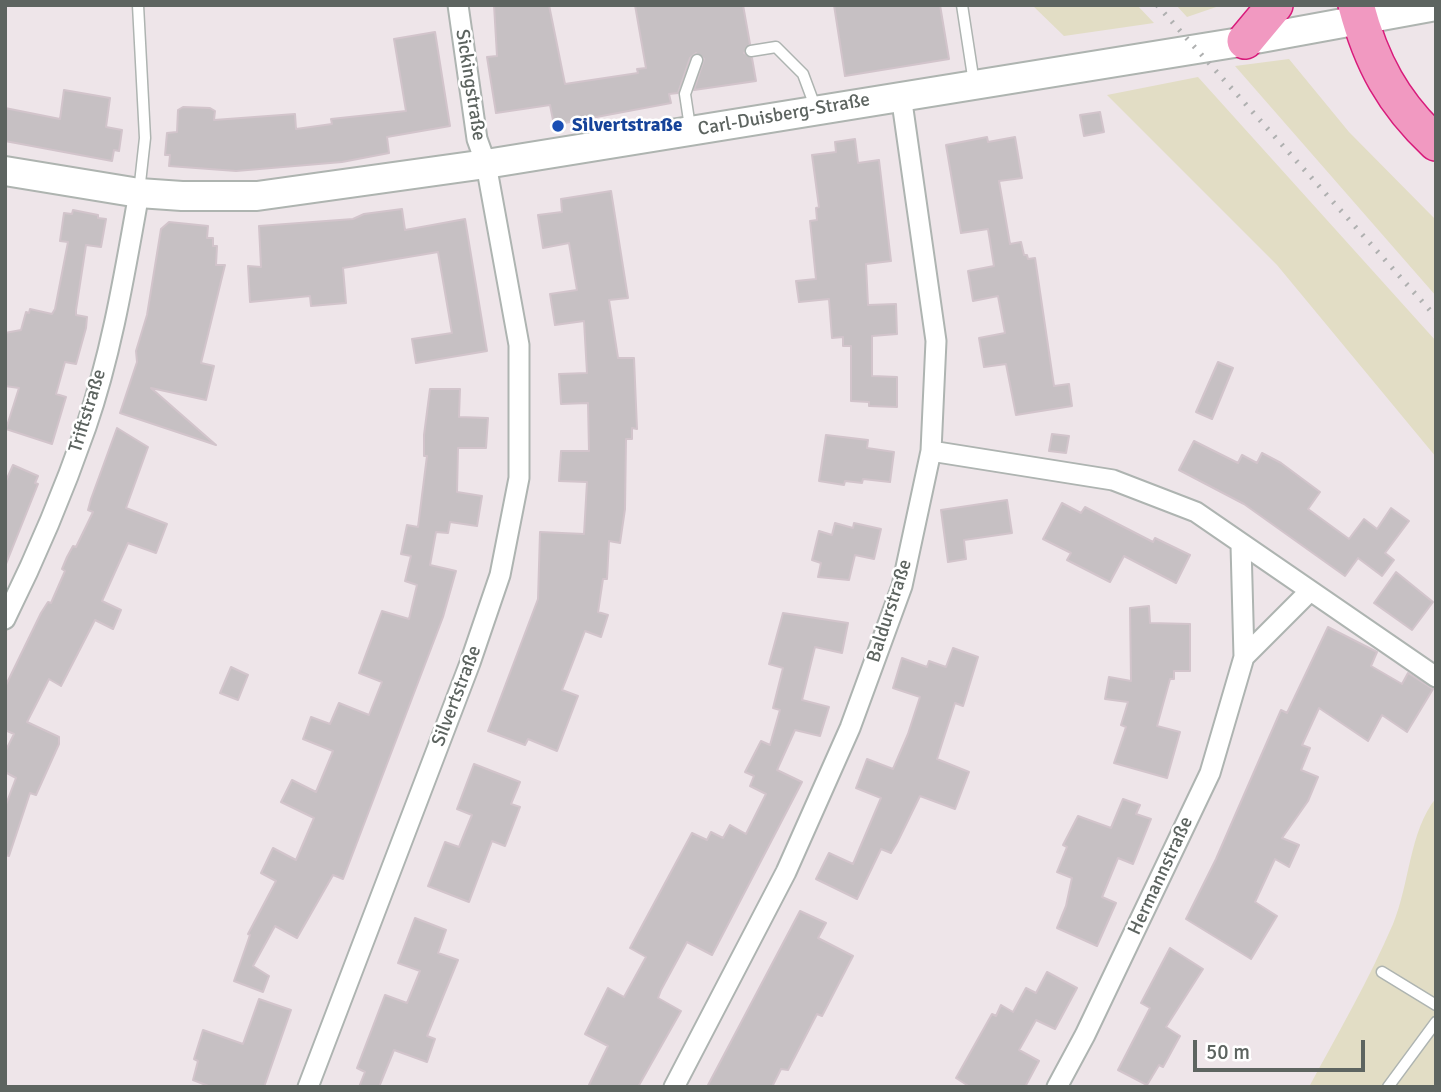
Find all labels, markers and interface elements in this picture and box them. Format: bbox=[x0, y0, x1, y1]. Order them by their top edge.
street label: Sickingstraße bbox=[450, 28, 490, 142]
street label: Carl-Duisberg-Straße bbox=[696, 89, 872, 141]
place label: Silvertstraße bbox=[572, 115, 682, 137]
marker: Silvertstraße bbox=[550, 118, 566, 134]
street label: Triftstraße bbox=[65, 367, 111, 455]
street label: Baldurstraße bbox=[863, 557, 917, 665]
street label: Silvertstraße bbox=[427, 642, 487, 750]
street label: Hermannstraße bbox=[1124, 813, 1198, 939]
scale bar bbox=[1196, 1026, 1368, 1070]
text: 50 m bbox=[1206, 1039, 1250, 1065]

